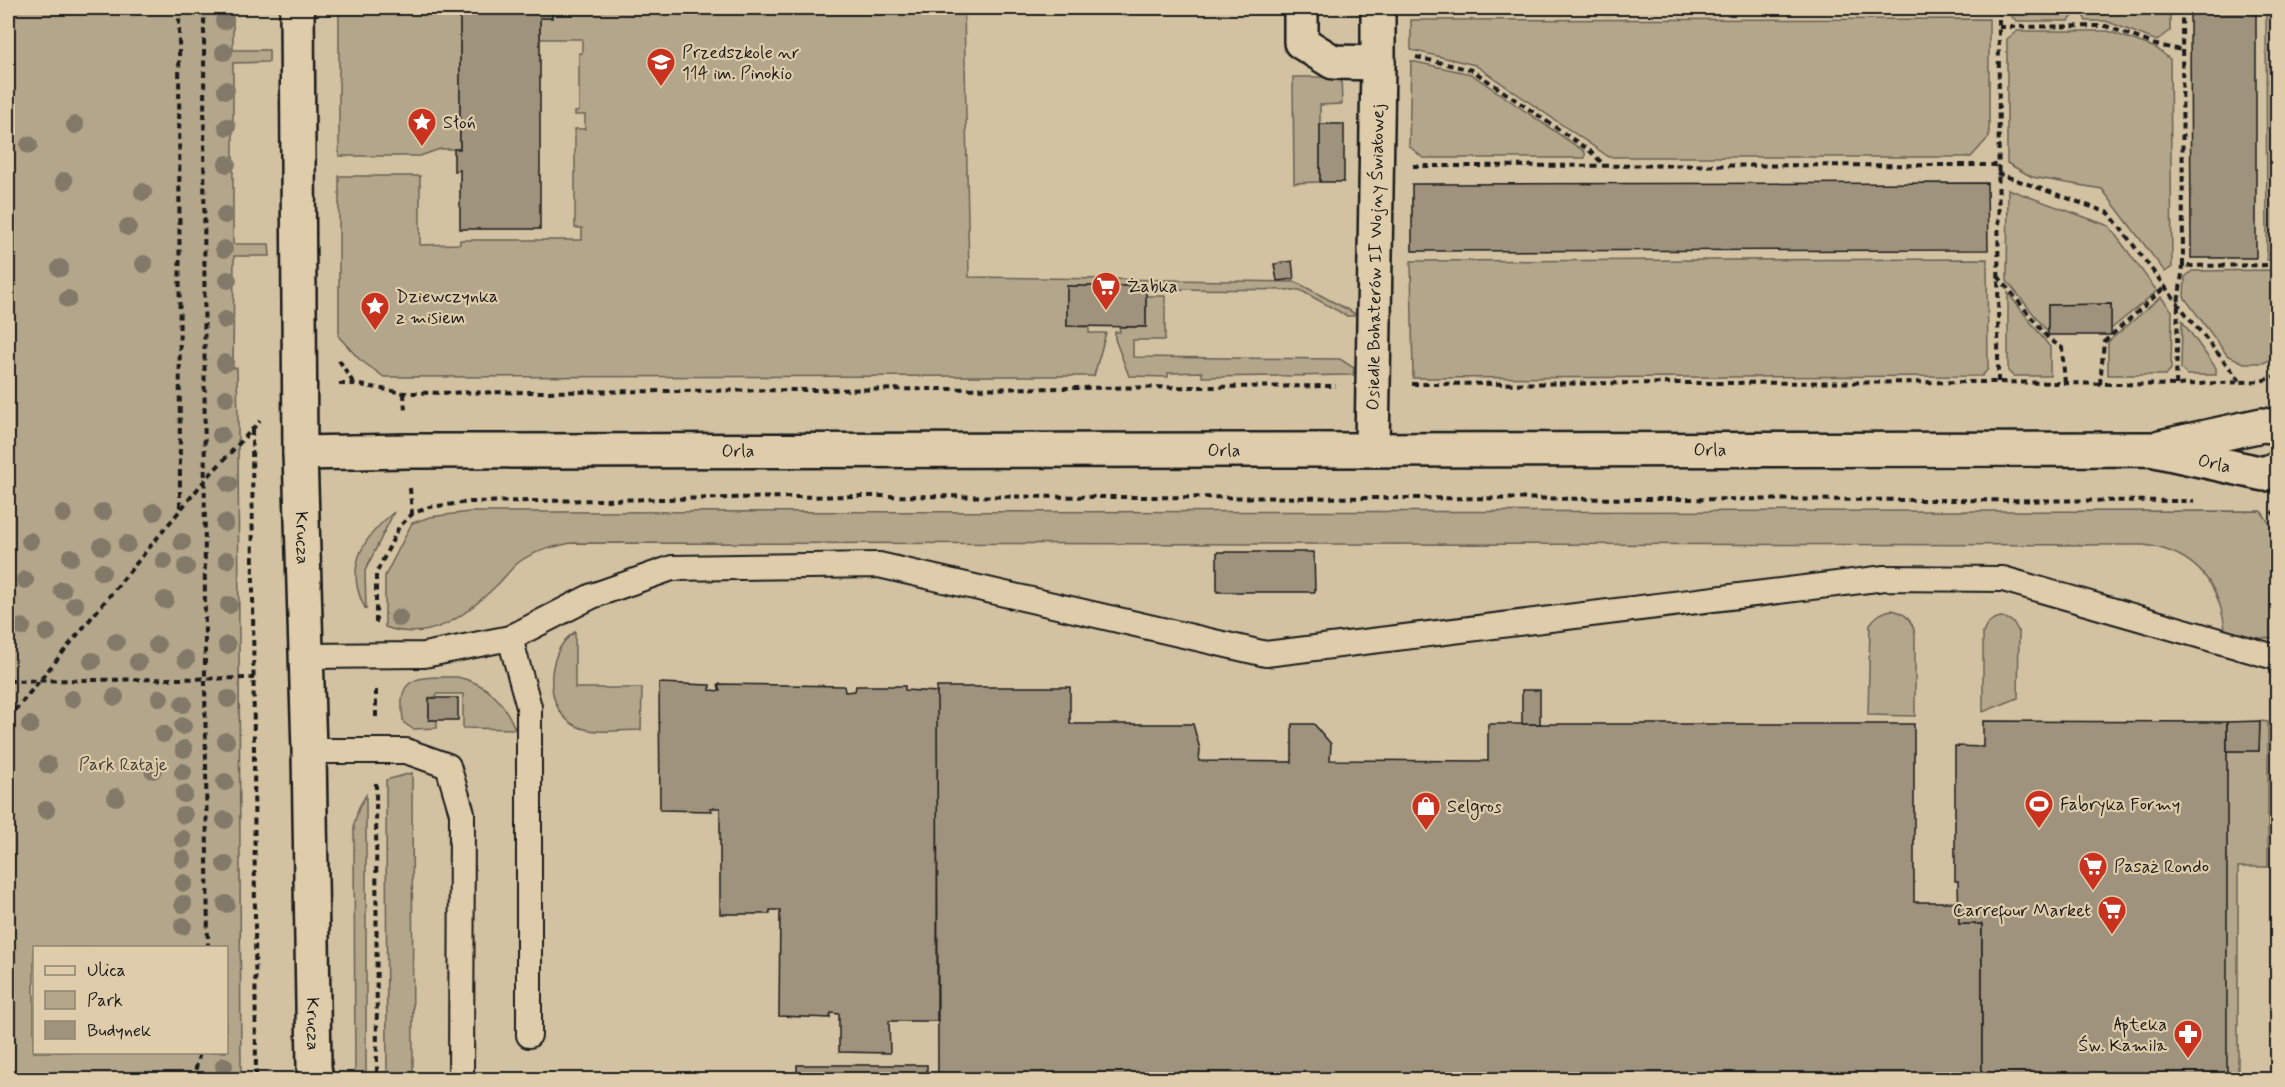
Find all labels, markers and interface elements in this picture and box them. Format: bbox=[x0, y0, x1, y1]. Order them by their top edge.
place label: Przedszkole nr 114 im. Pinokio bbox=[682, 41, 800, 86]
school or university icon: Przedszkole nr 114 im. Pinokio bbox=[645, 46, 677, 88]
street label: Osiedle Bohaterów II Wojny Światowej bbox=[1362, 104, 1390, 411]
place icon: Słoń bbox=[406, 106, 438, 148]
place label: Słoń bbox=[443, 111, 476, 135]
supermarket icon: Żabka bbox=[1090, 270, 1122, 312]
place label: Żabka bbox=[1127, 275, 1178, 299]
place label: Dziewczynka z misiem bbox=[396, 285, 498, 330]
place icon: Dziewczynka z misiem bbox=[359, 290, 391, 332]
street label: Orla bbox=[1693, 438, 1726, 463]
street label: Orla bbox=[1207, 439, 1240, 463]
street label: Orla bbox=[721, 440, 754, 464]
street label: Orla bbox=[2196, 449, 2233, 479]
street label: Krucza bbox=[289, 511, 314, 565]
park label: Park Rataje bbox=[79, 753, 167, 777]
sports icon: Fabryka Formy bbox=[2023, 788, 2055, 830]
shop icon: Selgros bbox=[1410, 790, 1442, 832]
place label: Fabryka Formy bbox=[2060, 793, 2180, 817]
place label: Selgros bbox=[1447, 795, 1502, 820]
supermarket icon: Pasaż Rondo bbox=[2077, 850, 2109, 892]
place label: Pasaż Rondo bbox=[2114, 855, 2209, 879]
supermarket icon: Carrefour Market bbox=[2096, 894, 2128, 936]
place label: Carrefour Market bbox=[1953, 899, 2091, 925]
legend bbox=[33, 946, 228, 1054]
text: Ulica bbox=[87, 959, 126, 983]
text: Park bbox=[87, 989, 123, 1013]
street label: Krucza bbox=[300, 997, 325, 1051]
place label: Apteka Św. Kamila bbox=[2078, 1013, 2167, 1058]
pharmacy icon: Apteka Św. Kamila bbox=[2172, 1018, 2204, 1060]
text: Budynek bbox=[87, 1019, 151, 1043]

